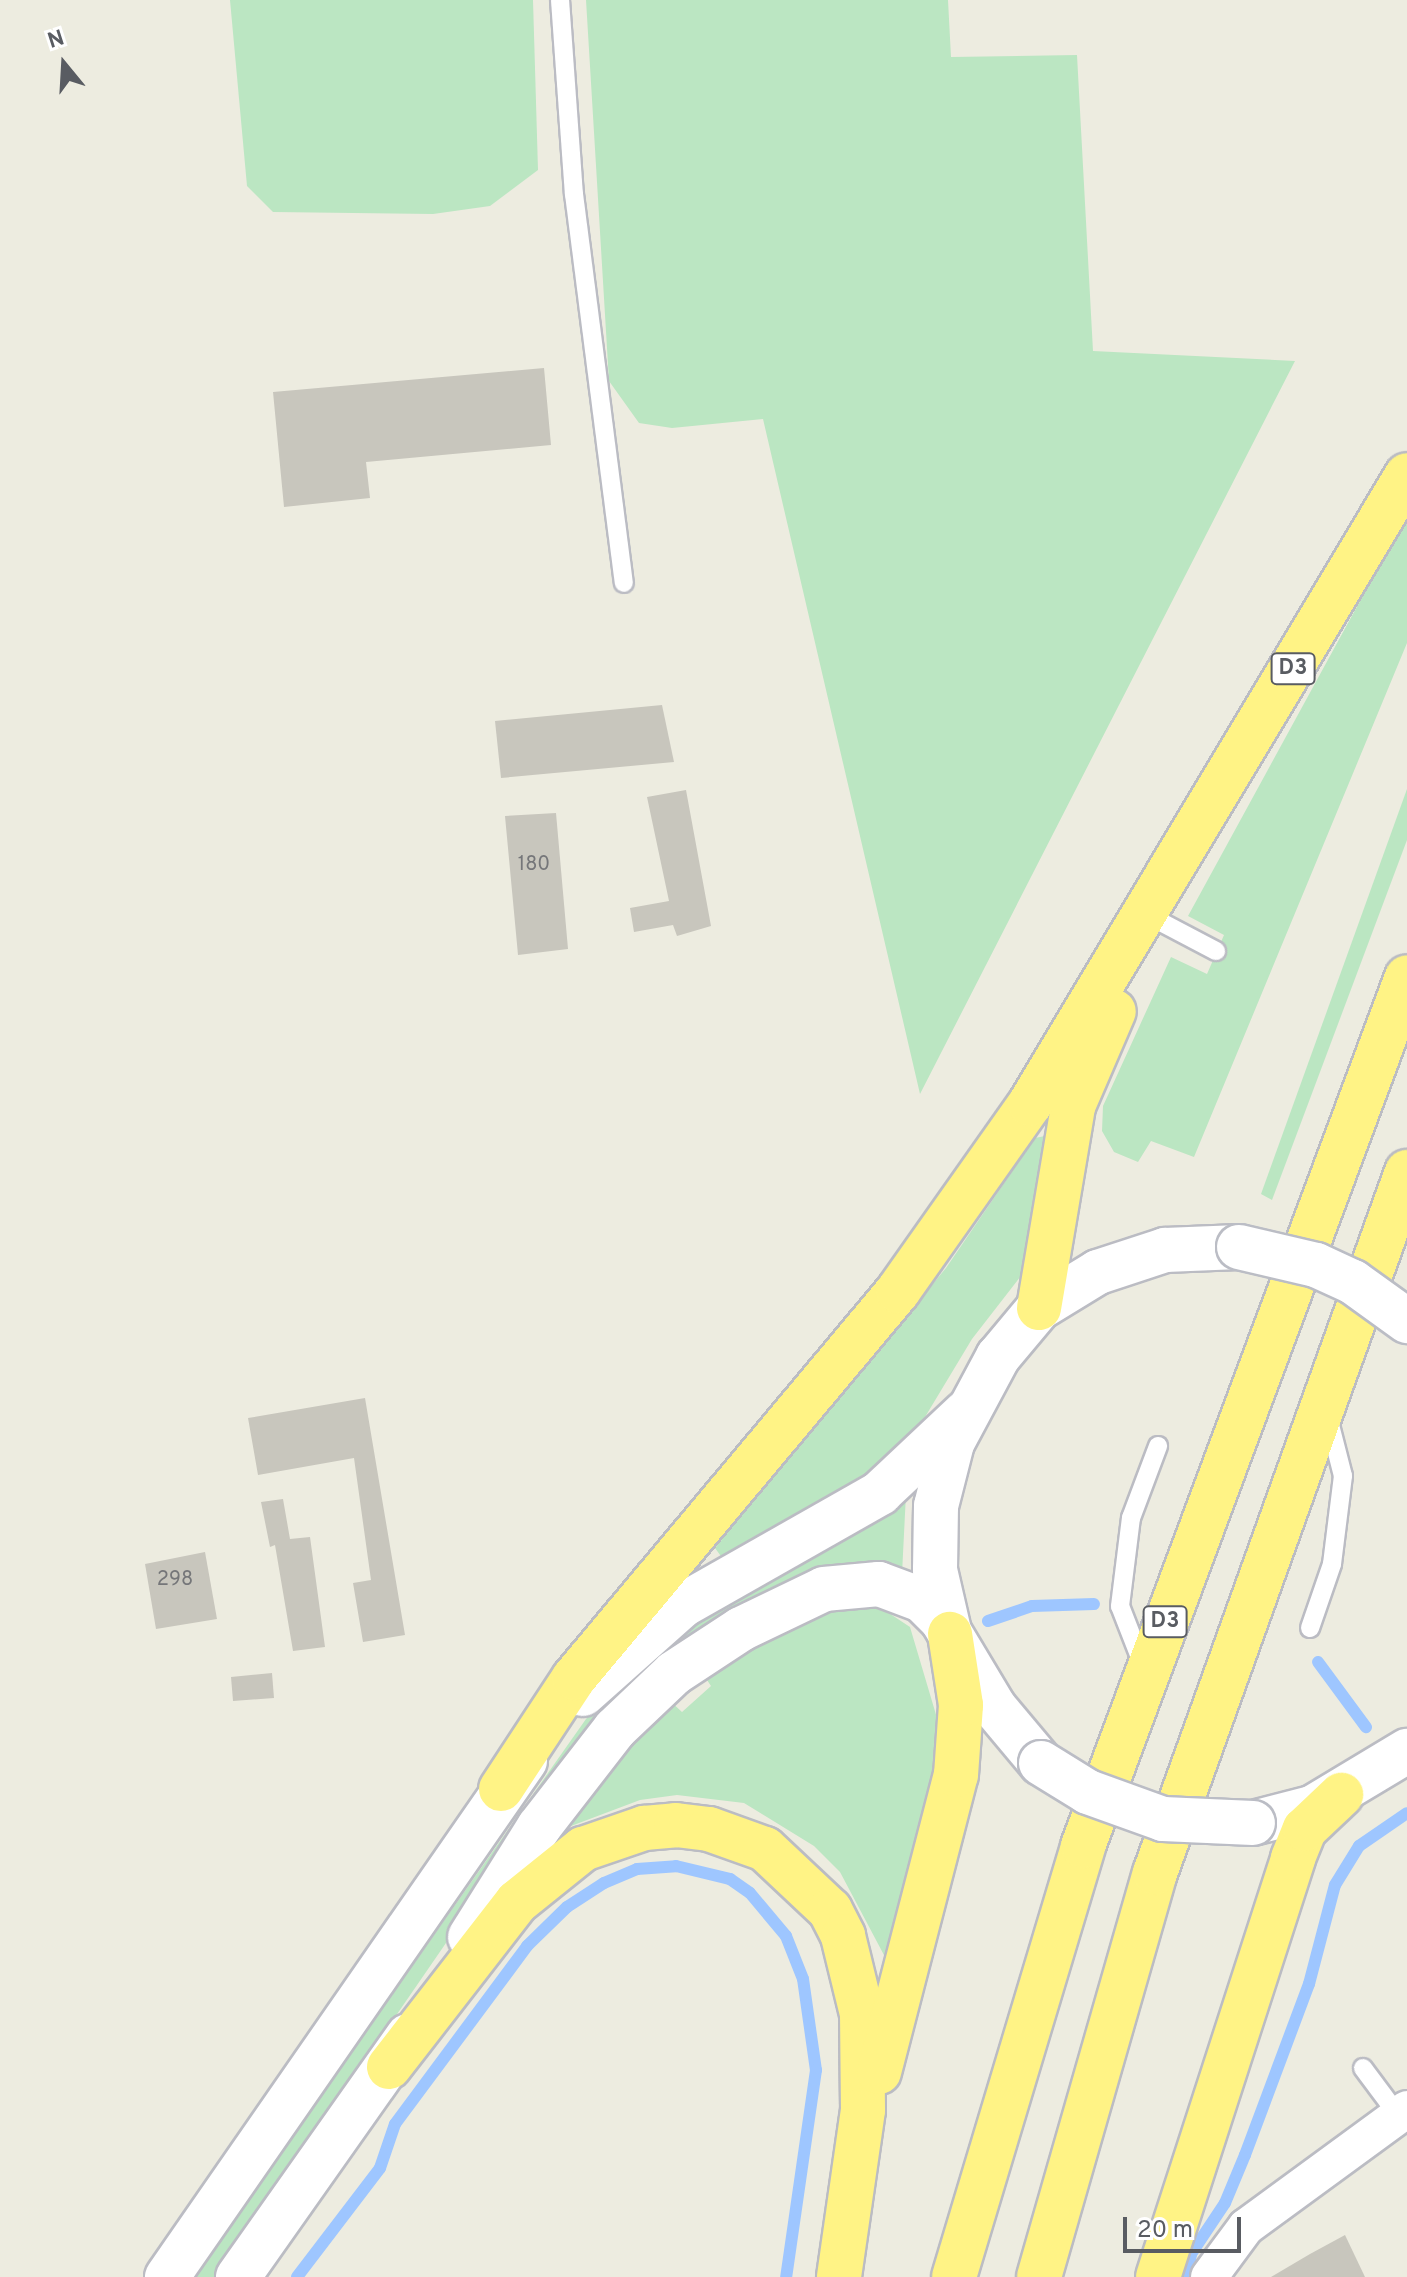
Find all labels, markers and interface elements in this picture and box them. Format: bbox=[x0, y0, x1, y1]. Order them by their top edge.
north arrow bbox=[24, 24, 104, 104]
text: N bbox=[45, 25, 68, 56]
road number: D3 bbox=[1269, 651, 1317, 687]
house number: 180 bbox=[518, 853, 550, 877]
house number: 298 bbox=[157, 1568, 193, 1592]
road number: D3 bbox=[1141, 1604, 1189, 1640]
scale bar bbox=[1127, 2201, 1245, 2251]
text: 20 m bbox=[1137, 2216, 1193, 2246]

